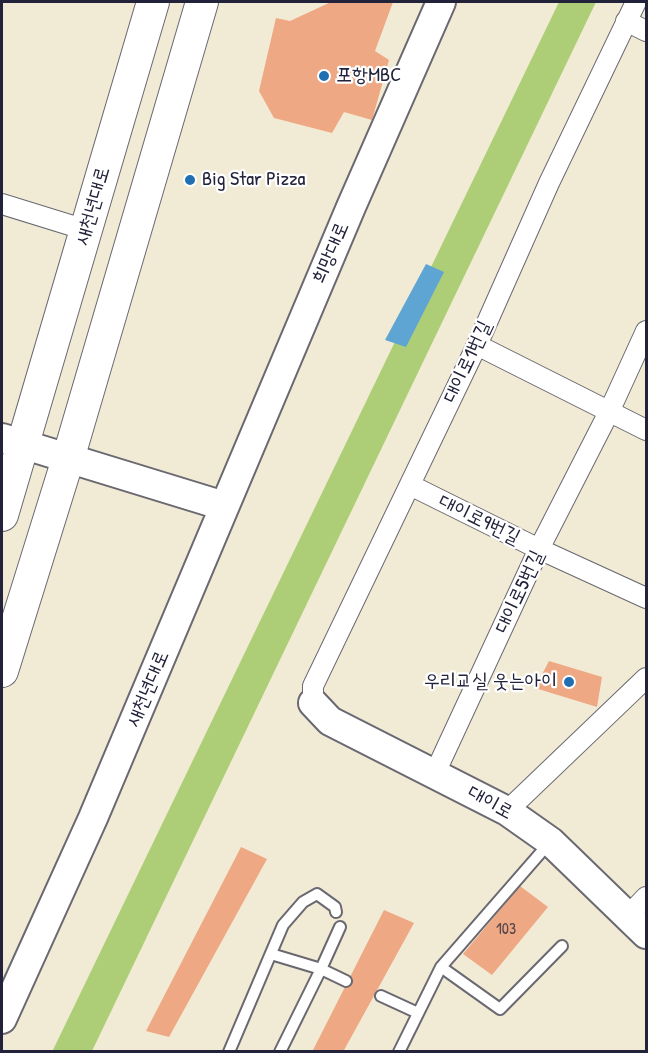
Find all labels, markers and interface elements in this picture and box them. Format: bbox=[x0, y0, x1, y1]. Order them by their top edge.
place label: 포항MBC bbox=[336, 64, 401, 88]
marker: 포항MBC bbox=[317, 69, 331, 83]
street label: 새천년대로 bbox=[70, 164, 116, 248]
place label: Big Star Pizza bbox=[202, 168, 305, 192]
marker: Big Star Pizza bbox=[183, 173, 197, 187]
street label: 희망대로 bbox=[307, 219, 355, 287]
street label: 대이로1번길 bbox=[439, 317, 497, 407]
street label: 대이로9번길 bbox=[434, 490, 524, 550]
street label: 대이로5번길 bbox=[490, 547, 550, 637]
street label: 새천년대로 bbox=[121, 647, 175, 731]
place label: 우리교실 웃는아이 bbox=[424, 670, 557, 694]
marker: 우리교실 웃는아이 bbox=[562, 675, 576, 689]
street label: 대이로 bbox=[463, 781, 517, 825]
house number: 103 bbox=[496, 920, 516, 940]

